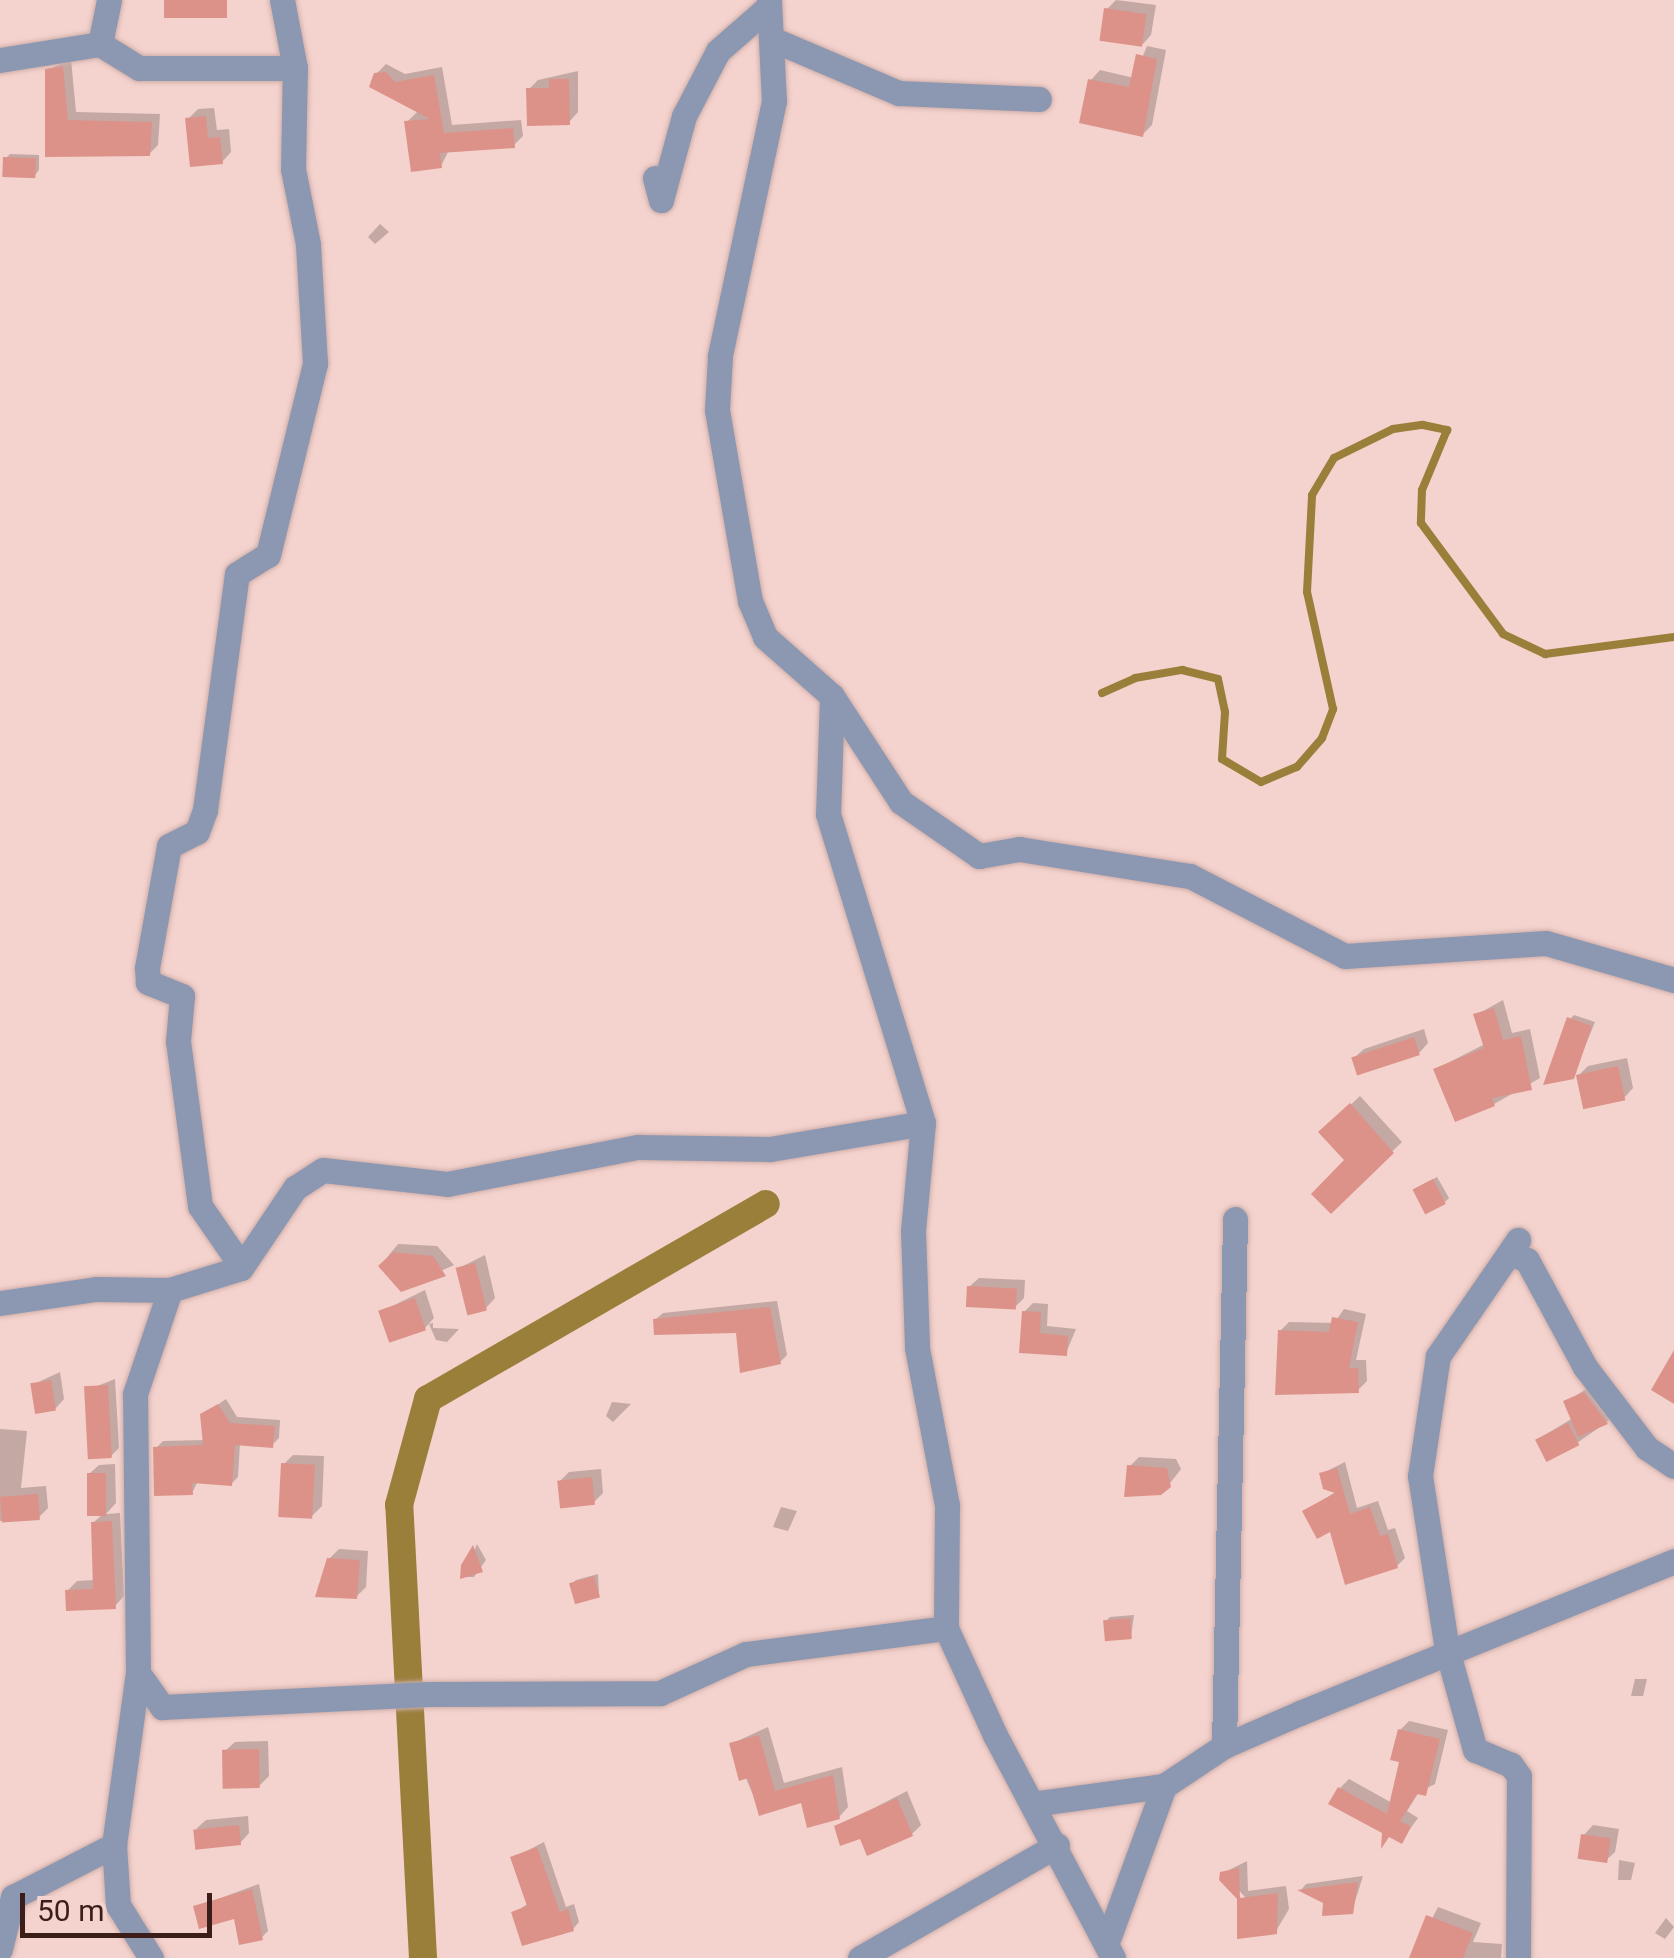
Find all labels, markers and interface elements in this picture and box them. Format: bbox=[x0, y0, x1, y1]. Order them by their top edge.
scale bar bbox=[25, 1873, 218, 1935]
text: 50 m bbox=[37, 1893, 104, 1928]

